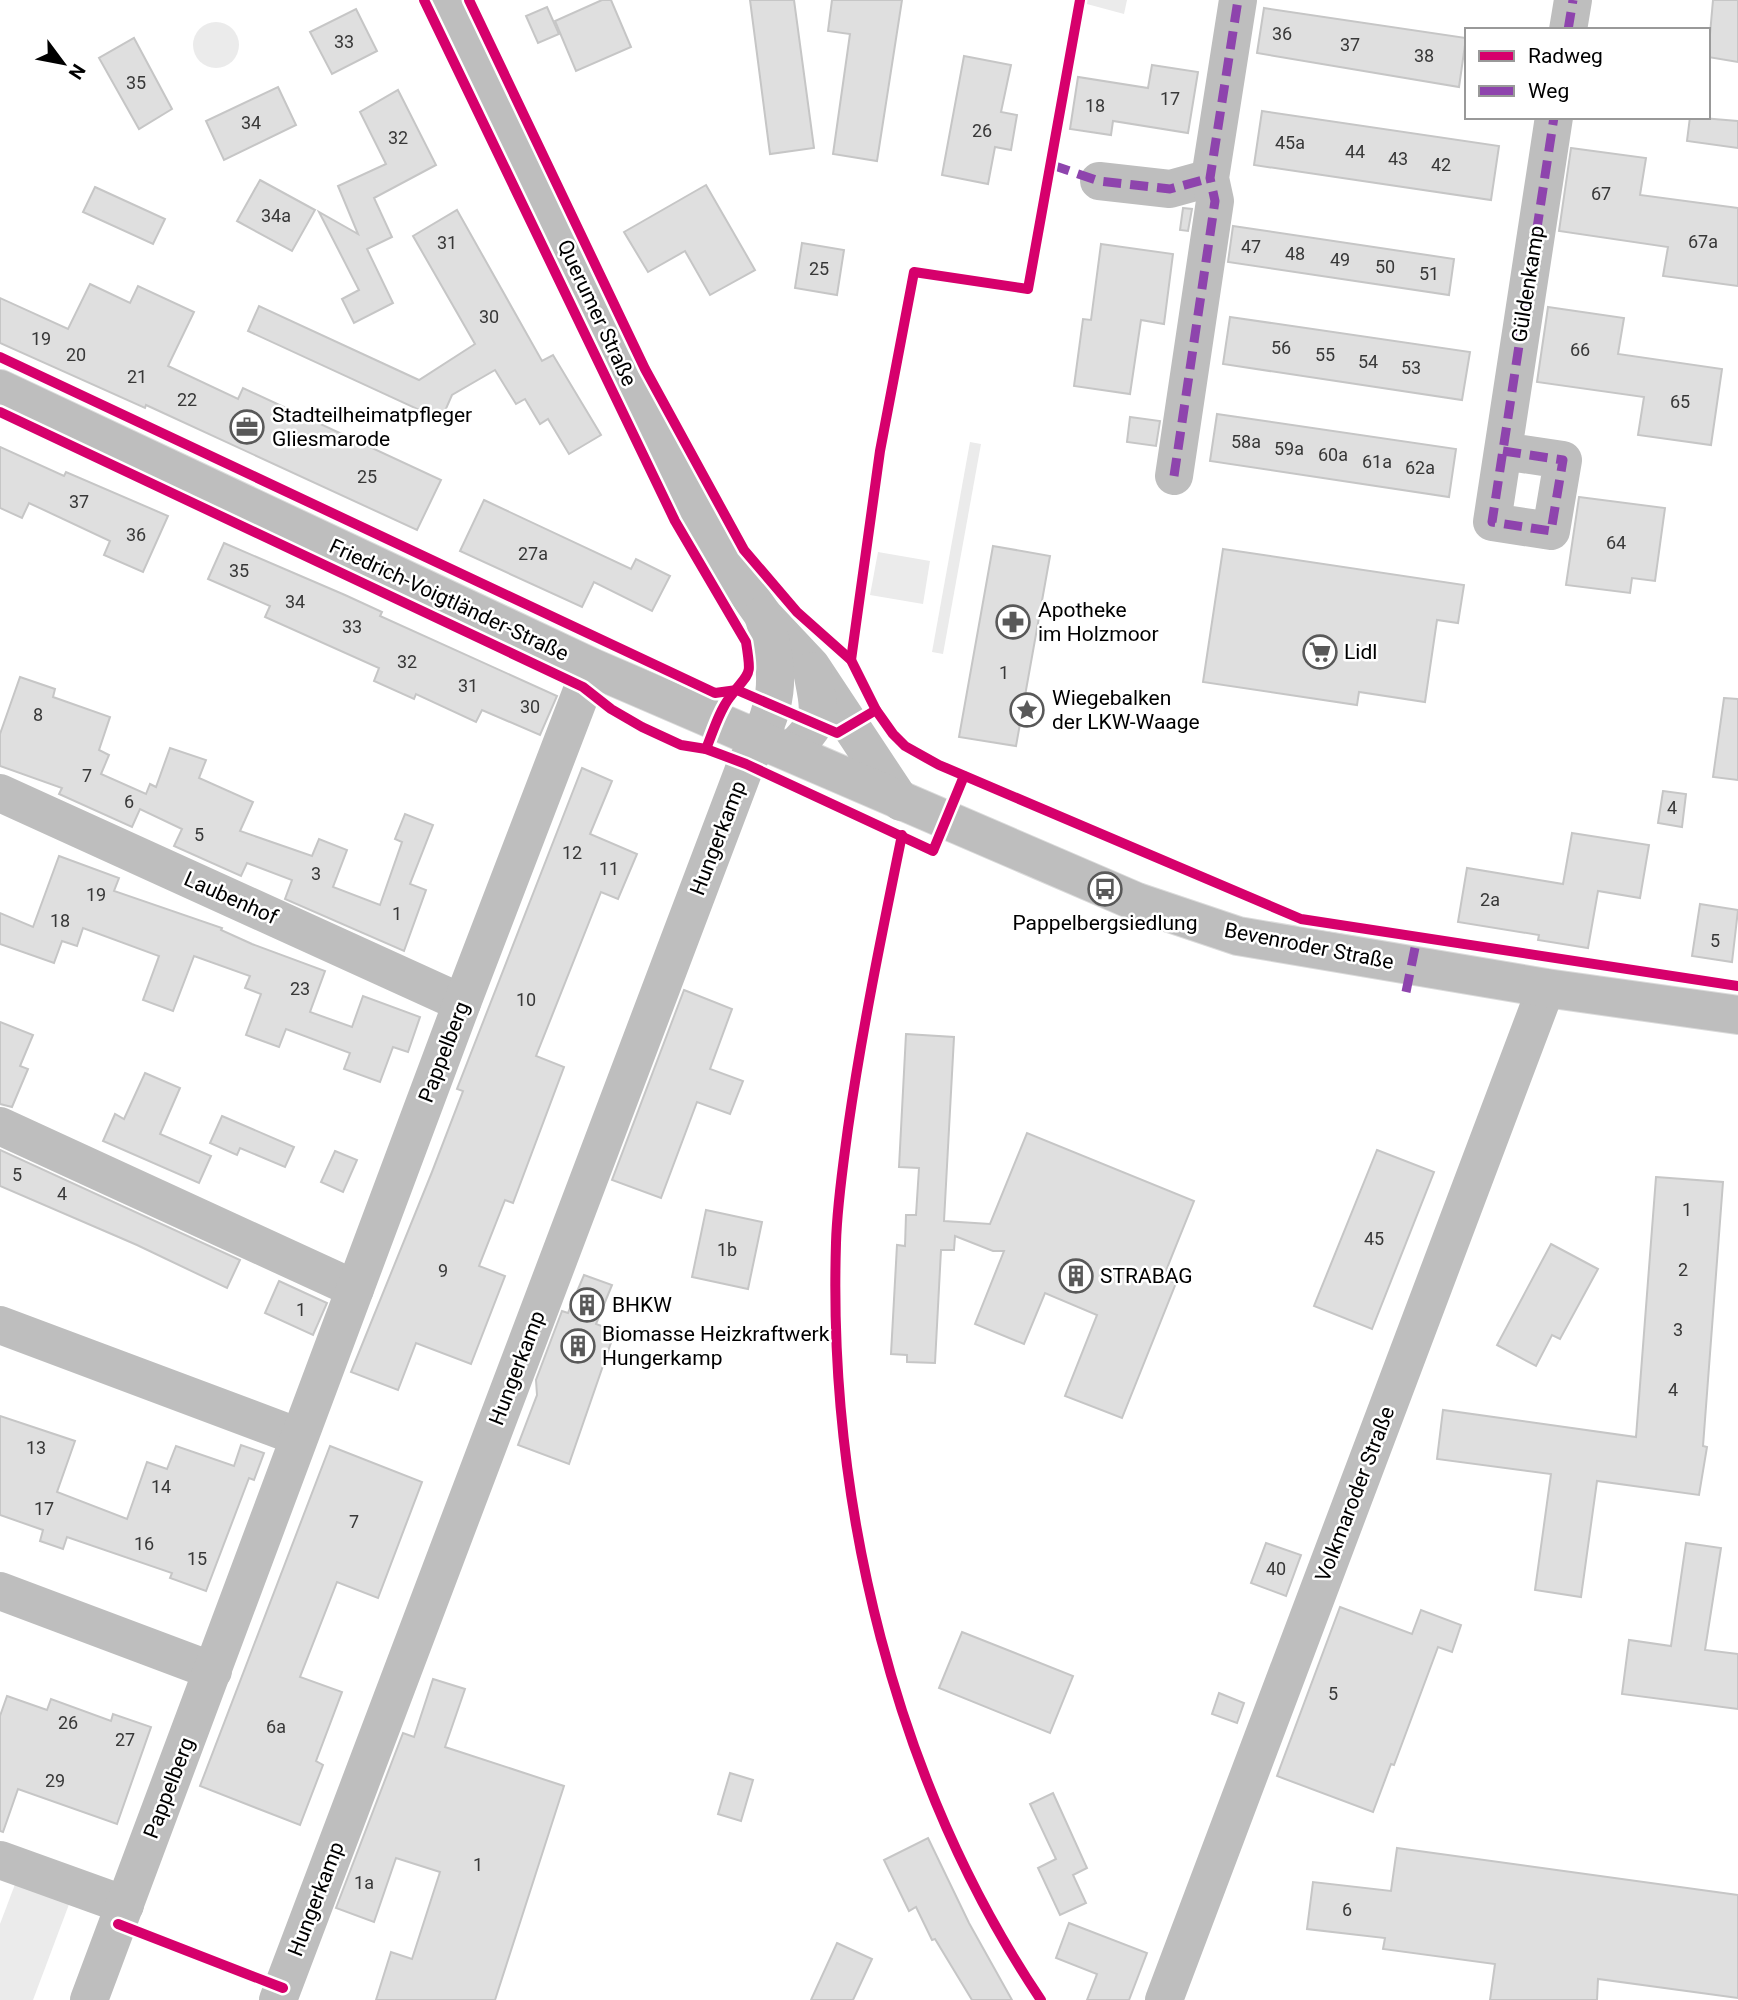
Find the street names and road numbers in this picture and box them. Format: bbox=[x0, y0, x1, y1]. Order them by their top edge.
street label: Güldenkamp bbox=[1507, 224, 1549, 344]
street label: Querumer Straße bbox=[553, 236, 641, 390]
street label: Friedrich-Voigtländer-Straße bbox=[326, 534, 572, 666]
street label: Hungerkamp bbox=[685, 777, 751, 899]
street label: Laubenhof bbox=[181, 867, 282, 930]
street label: Bevenroder Straße bbox=[1222, 918, 1396, 974]
street label: Pappelberg bbox=[414, 998, 474, 1106]
street label: Hungerkamp bbox=[484, 1307, 550, 1429]
street label: Volkmaroder Straße bbox=[1311, 1403, 1399, 1585]
street label: Pappelberg bbox=[139, 1734, 199, 1842]
street label: Hungerkamp bbox=[283, 1838, 349, 1960]

